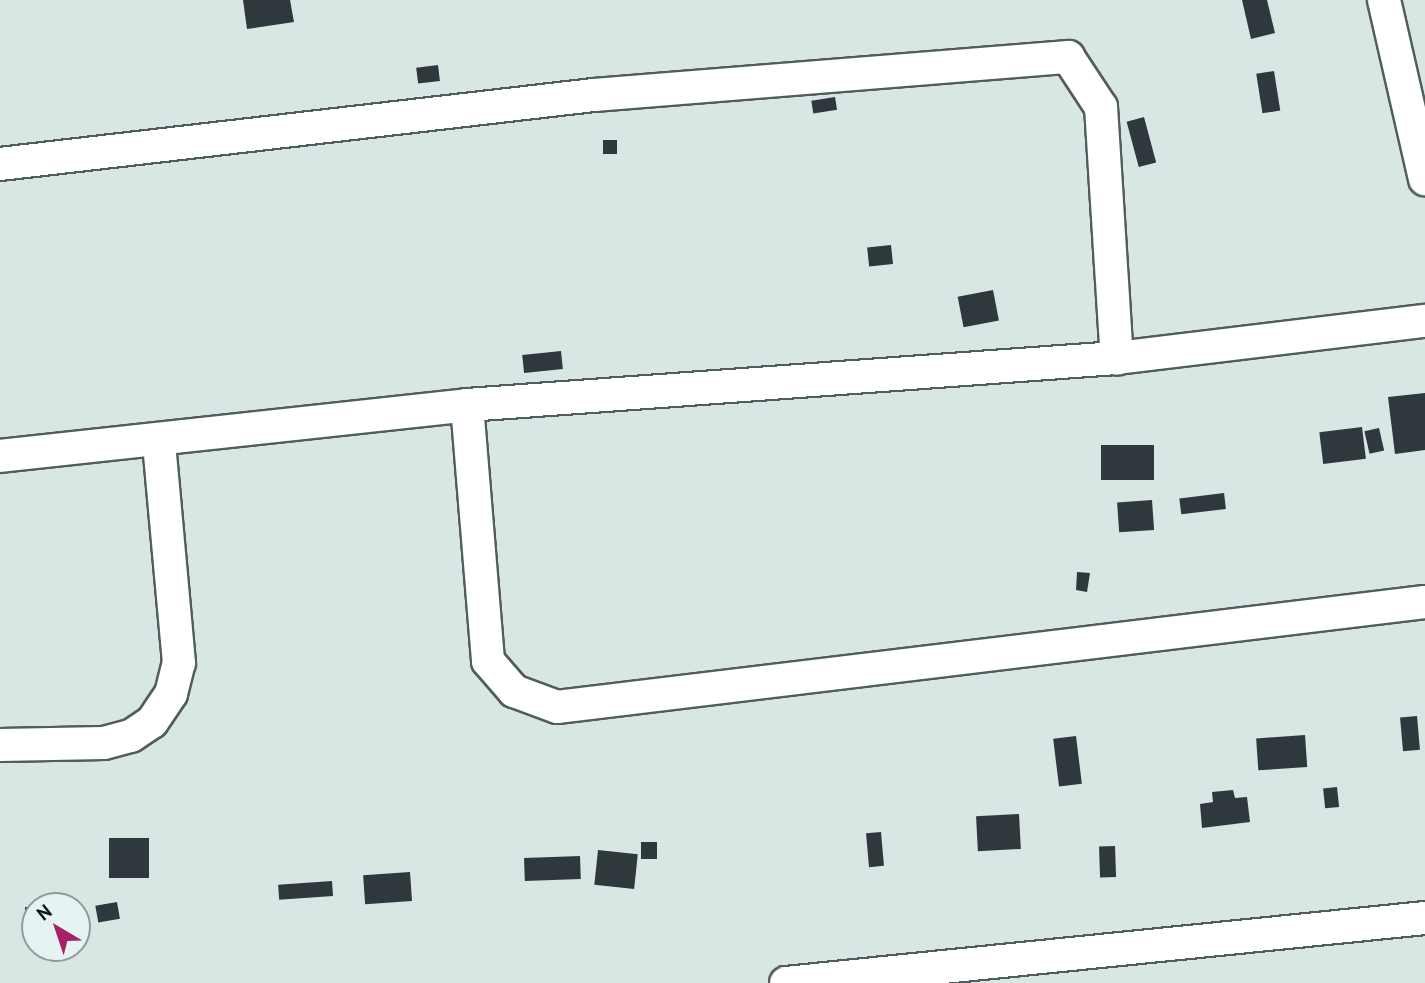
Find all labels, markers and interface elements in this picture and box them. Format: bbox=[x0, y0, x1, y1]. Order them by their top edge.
north arrow bbox=[21, 892, 91, 962]
text: N bbox=[32, 899, 56, 925]

